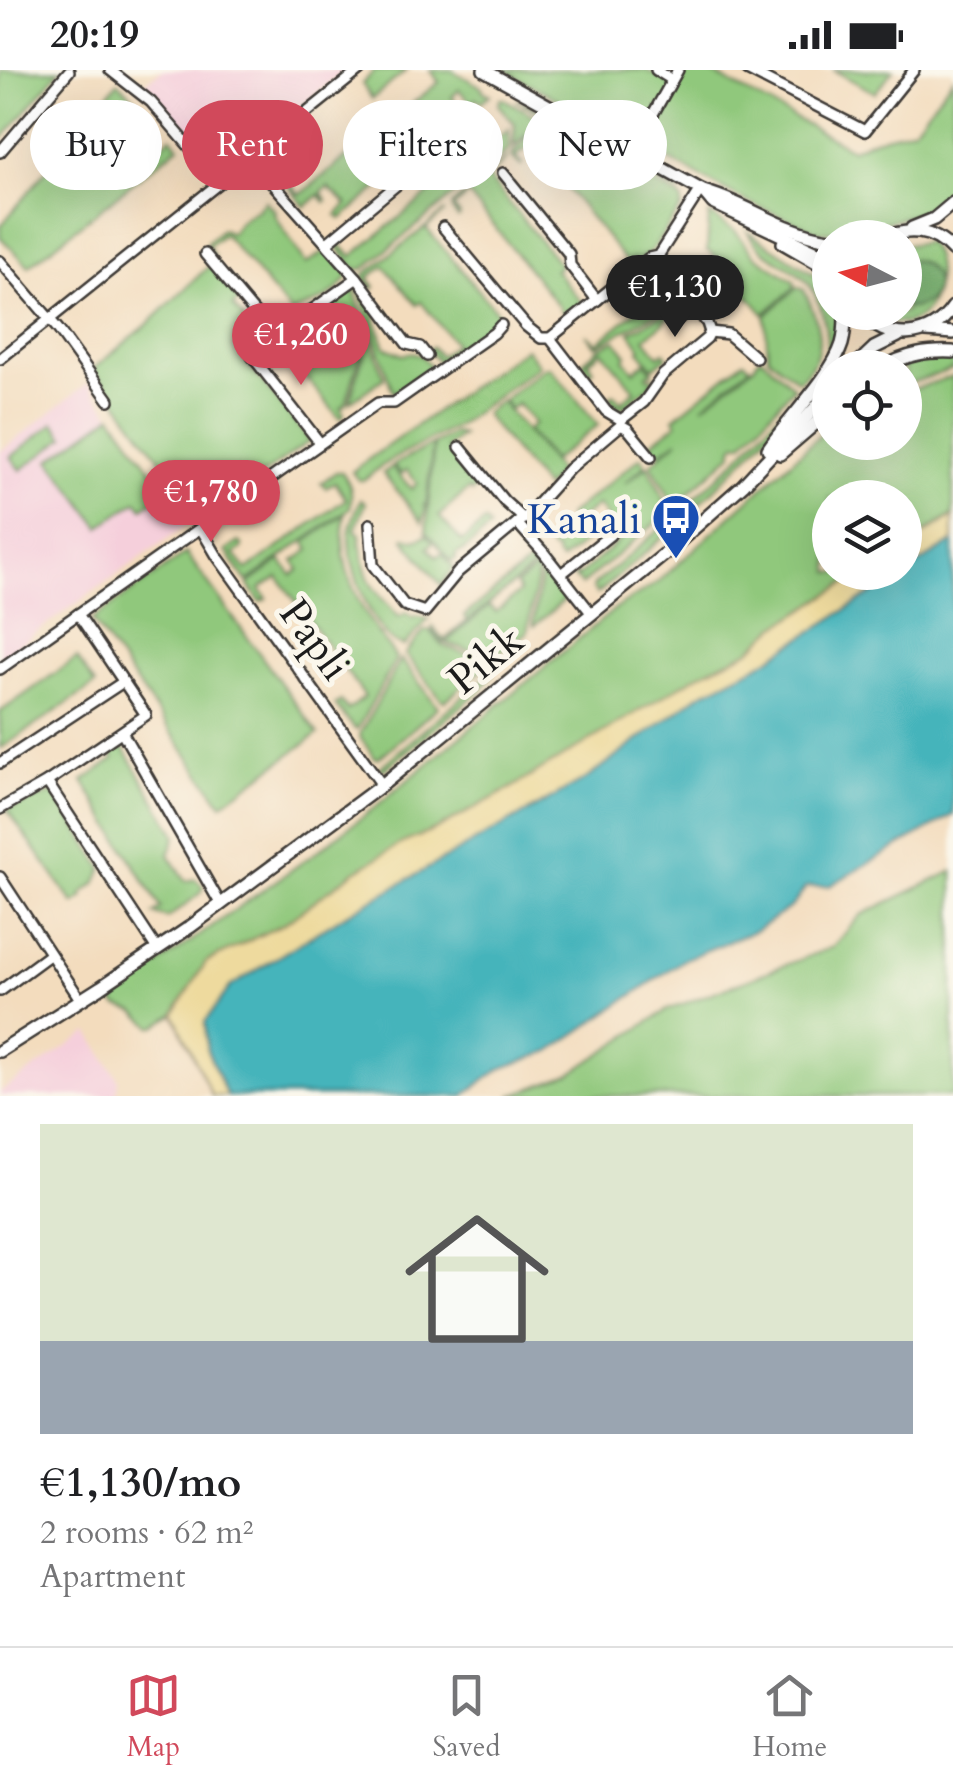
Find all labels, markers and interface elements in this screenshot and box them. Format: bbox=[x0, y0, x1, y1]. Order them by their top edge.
text: 20:19 bbox=[50, 9, 139, 61]
chip: Buy bbox=[30, 100, 162, 190]
chip: Rent bbox=[182, 100, 323, 190]
chip: Filters bbox=[343, 100, 503, 190]
chip: New bbox=[523, 100, 667, 190]
north arrow bbox=[812, 220, 922, 330]
map controls bbox=[812, 220, 922, 590]
pin: €1,130 bbox=[594, 255, 756, 340]
text: €1,130 bbox=[628, 265, 722, 309]
pin: €1,260 bbox=[220, 303, 382, 388]
text: €1,260 bbox=[254, 313, 348, 357]
button: locate bbox=[812, 350, 922, 460]
pin: €1,780 bbox=[130, 460, 292, 545]
text: €1,780 bbox=[164, 470, 258, 514]
button: layers bbox=[812, 480, 922, 590]
place label: Kanali bbox=[527, 491, 641, 548]
bus stop icon: Kanali bbox=[650, 492, 702, 560]
street label: Papli bbox=[266, 588, 364, 692]
street label: Pikk bbox=[436, 612, 536, 708]
icon: home bbox=[387, 1189, 567, 1369]
text: €1,130/mo bbox=[40, 1454, 241, 1511]
text: 2 rooms · 62 m² bbox=[40, 1511, 253, 1555]
text: Apartment bbox=[40, 1555, 185, 1599]
tab: Map bbox=[126, 1668, 181, 1766]
tab: Saved bbox=[433, 1668, 500, 1766]
tab: Home bbox=[752, 1668, 827, 1766]

